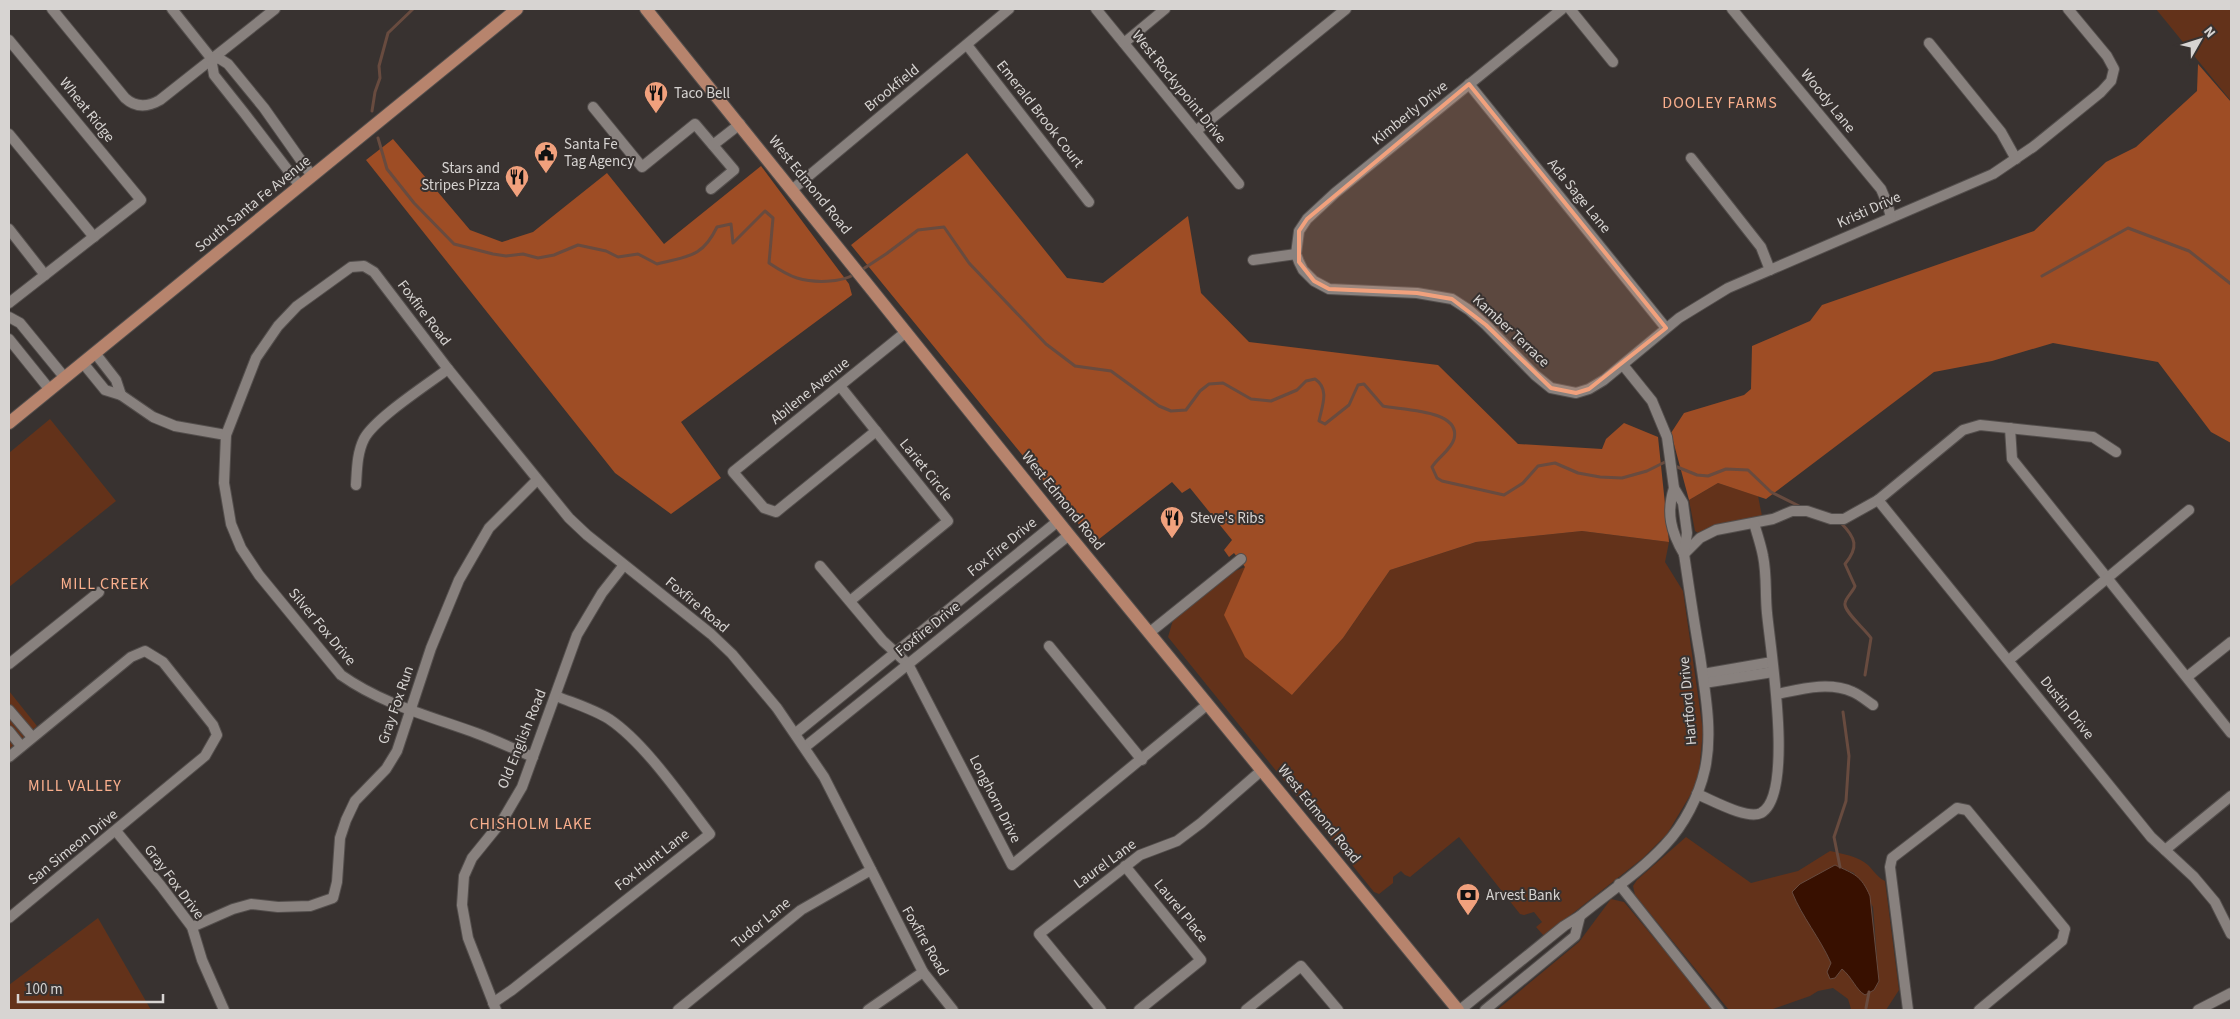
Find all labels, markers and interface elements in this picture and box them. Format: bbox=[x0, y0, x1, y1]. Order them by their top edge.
north arrow bbox=[2175, 15, 2225, 65]
text: N bbox=[2199, 23, 2220, 42]
street label: West Rockypoint Drive bbox=[1127, 26, 1231, 148]
street label: Emerald Brook Court bbox=[991, 56, 1089, 172]
street label: Brookfield bbox=[860, 59, 924, 117]
street label: Woody Lane bbox=[1796, 65, 1860, 137]
street label: Wheat Ridge bbox=[54, 73, 120, 147]
street label: Kimberly Drive bbox=[1368, 76, 1452, 150]
restaurant icon: Taco Bell bbox=[643, 80, 669, 114]
place label: Taco Bell bbox=[674, 83, 730, 104]
district label: DOOLEY FARMS bbox=[1662, 92, 1778, 114]
street label: West Edmond Road bbox=[764, 131, 856, 239]
place label: Santa Fe Tag Agency bbox=[564, 134, 634, 172]
public building icon: Santa Fe Tag Agency bbox=[533, 140, 559, 174]
street label: South Santa Fe Avenue bbox=[191, 151, 315, 257]
street label: Ada Sage Lane bbox=[1542, 154, 1616, 238]
place label: Stars and Stripes Pizza bbox=[421, 158, 500, 196]
restaurant icon: Stars and Stripes Pizza bbox=[504, 164, 530, 198]
street label: Kristi Drive bbox=[1834, 187, 1904, 233]
street label: Foxfire Road bbox=[392, 276, 456, 350]
street label: Kamber Terrace bbox=[1468, 290, 1554, 372]
street label: Abilene Avenue bbox=[766, 353, 854, 429]
street label: Lariet Circle bbox=[894, 434, 958, 506]
street label: West Edmond Road bbox=[1017, 447, 1109, 555]
restaurant icon: Steve's Ribs bbox=[1159, 505, 1185, 539]
place label: Steve's Ribs bbox=[1190, 508, 1264, 529]
street label: Fox Fire Drive bbox=[963, 512, 1041, 582]
street label: Foxfire Road bbox=[661, 572, 733, 638]
district label: MILL CREEK bbox=[61, 573, 149, 595]
street label: Silver Fox Drive bbox=[283, 584, 361, 670]
street label: Foxfire Drive bbox=[891, 596, 965, 662]
street label: Hartford Drive bbox=[1674, 656, 1702, 746]
street label: Gray Fox Run bbox=[373, 663, 419, 747]
street label: Dustin Drive bbox=[2035, 672, 2099, 744]
street label: Old English Road bbox=[492, 686, 552, 792]
street label: Longhorn Drive bbox=[964, 751, 1026, 847]
street label: West Edmond Road bbox=[1273, 760, 1365, 868]
district label: MILL VALLEY bbox=[28, 775, 122, 797]
street label: San Simeon Drive bbox=[24, 804, 122, 890]
district label: CHISHOLM LAKE bbox=[469, 813, 593, 835]
street label: Fox Hunt Lane bbox=[610, 824, 694, 896]
street label: Laurel Lane bbox=[1069, 834, 1141, 894]
street label: Gray Fox Drive bbox=[139, 840, 209, 924]
street label: Laurel Place bbox=[1149, 875, 1213, 947]
bank icon: Arvest Bank bbox=[1455, 882, 1481, 916]
place label: Arvest Bank bbox=[1486, 885, 1561, 906]
street label: Tudor Lane bbox=[727, 893, 795, 953]
street label: Foxfire Road bbox=[897, 902, 953, 980]
scale bar bbox=[18, 972, 162, 1004]
text: 100 m bbox=[25, 979, 63, 1000]

